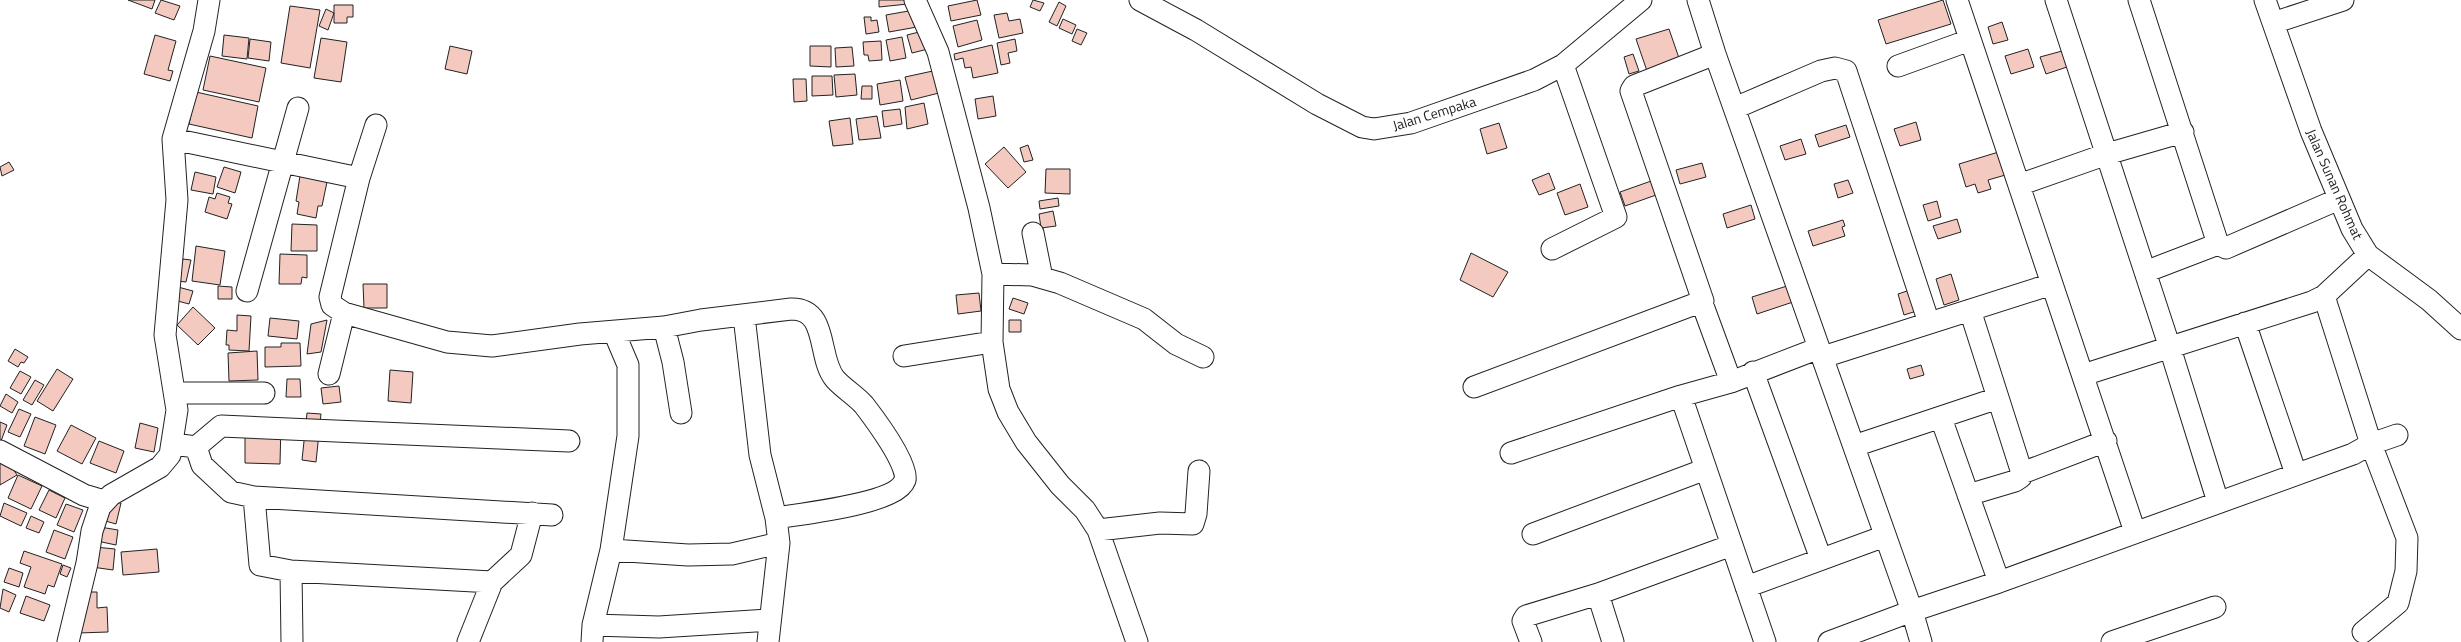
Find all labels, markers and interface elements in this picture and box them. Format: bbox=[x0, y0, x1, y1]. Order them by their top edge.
street label: Jalan Cempaka bbox=[1390, 90, 1478, 136]
street label: Jalan Sunan Rohmat bbox=[2301, 125, 2369, 243]

